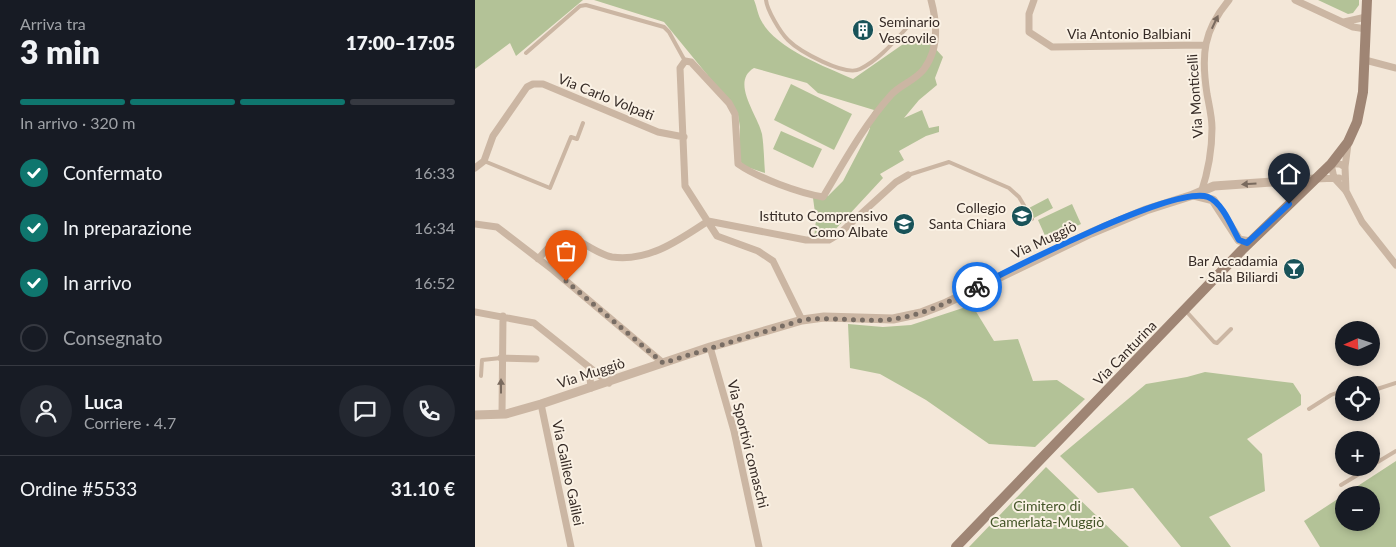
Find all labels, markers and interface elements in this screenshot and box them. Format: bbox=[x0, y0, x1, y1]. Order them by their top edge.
place label: Seminario Vescovile bbox=[879, 13, 940, 46]
text: Arriva tra bbox=[20, 14, 86, 33]
one-way arrow bbox=[1211, 15, 1219, 29]
building icon: Seminario Vescovile bbox=[851, 18, 875, 42]
street label: Via Antonio Balbiani bbox=[1067, 25, 1191, 42]
text: 17:00–17:05 bbox=[346, 31, 455, 54]
text: 3 min bbox=[20, 32, 100, 71]
street label: Via Monticelli bbox=[1183, 53, 1206, 139]
street label: Via Carlo Volpati bbox=[556, 70, 657, 124]
text: In arrivo · 320 m bbox=[20, 113, 135, 132]
pin bbox=[1268, 153, 1310, 204]
icon: check bbox=[20, 159, 48, 187]
icon: home bbox=[1275, 160, 1303, 188]
text: Confermato bbox=[63, 161, 163, 184]
text: 16:33 bbox=[414, 163, 455, 182]
one-way arrow bbox=[1240, 181, 1256, 189]
place label: Collegio Santa Chiara bbox=[929, 199, 1006, 232]
school or university icon: Collegio Santa Chiara bbox=[1010, 204, 1034, 228]
place label: Istituto Comprensivo Como Albate bbox=[759, 207, 888, 240]
school or university icon: Istituto Comprensivo Como Albate bbox=[892, 212, 916, 236]
icon: check bbox=[20, 214, 48, 242]
text: In preparazione bbox=[63, 216, 192, 239]
street label: Via Muggiò bbox=[1009, 217, 1079, 262]
text: 16:34 bbox=[414, 218, 455, 237]
pin bbox=[545, 230, 587, 281]
icon: bag bbox=[552, 237, 580, 265]
place label: Bar Accadamia - Sala Biliardi bbox=[1188, 252, 1278, 285]
bar icon: Bar Accadamia - Sala Biliardi bbox=[1282, 257, 1306, 281]
courier bbox=[952, 262, 1002, 312]
icon: check bbox=[20, 269, 48, 297]
text: In arrivo bbox=[63, 271, 132, 294]
text: 16:52 bbox=[414, 273, 455, 292]
icon: bike bbox=[963, 273, 991, 301]
street label: Via Canturina bbox=[1090, 317, 1160, 389]
north arrow bbox=[1335, 321, 1380, 366]
map controls bbox=[1335, 321, 1380, 531]
text: Consegnato bbox=[63, 326, 162, 349]
street label: Via Muggiò bbox=[555, 354, 627, 391]
button: locate bbox=[1335, 376, 1380, 421]
one-way arrow bbox=[497, 378, 505, 394]
street label: Via Sportivi comaschi bbox=[724, 378, 773, 510]
button: person bbox=[20, 385, 72, 437]
button: chat bbox=[339, 385, 391, 437]
button: phone bbox=[403, 385, 455, 437]
text: Luca bbox=[84, 390, 123, 413]
text: Corriere · 4.7 bbox=[84, 413, 176, 432]
street label: Via Galileo Galilei bbox=[549, 419, 588, 527]
button: + bbox=[1335, 431, 1380, 476]
text: Ordine #5533 bbox=[20, 477, 137, 500]
text: 31.10 € bbox=[391, 477, 455, 500]
button: − bbox=[1335, 486, 1380, 531]
park label: Cimitero di Camerlata-Muggiò bbox=[990, 497, 1104, 530]

